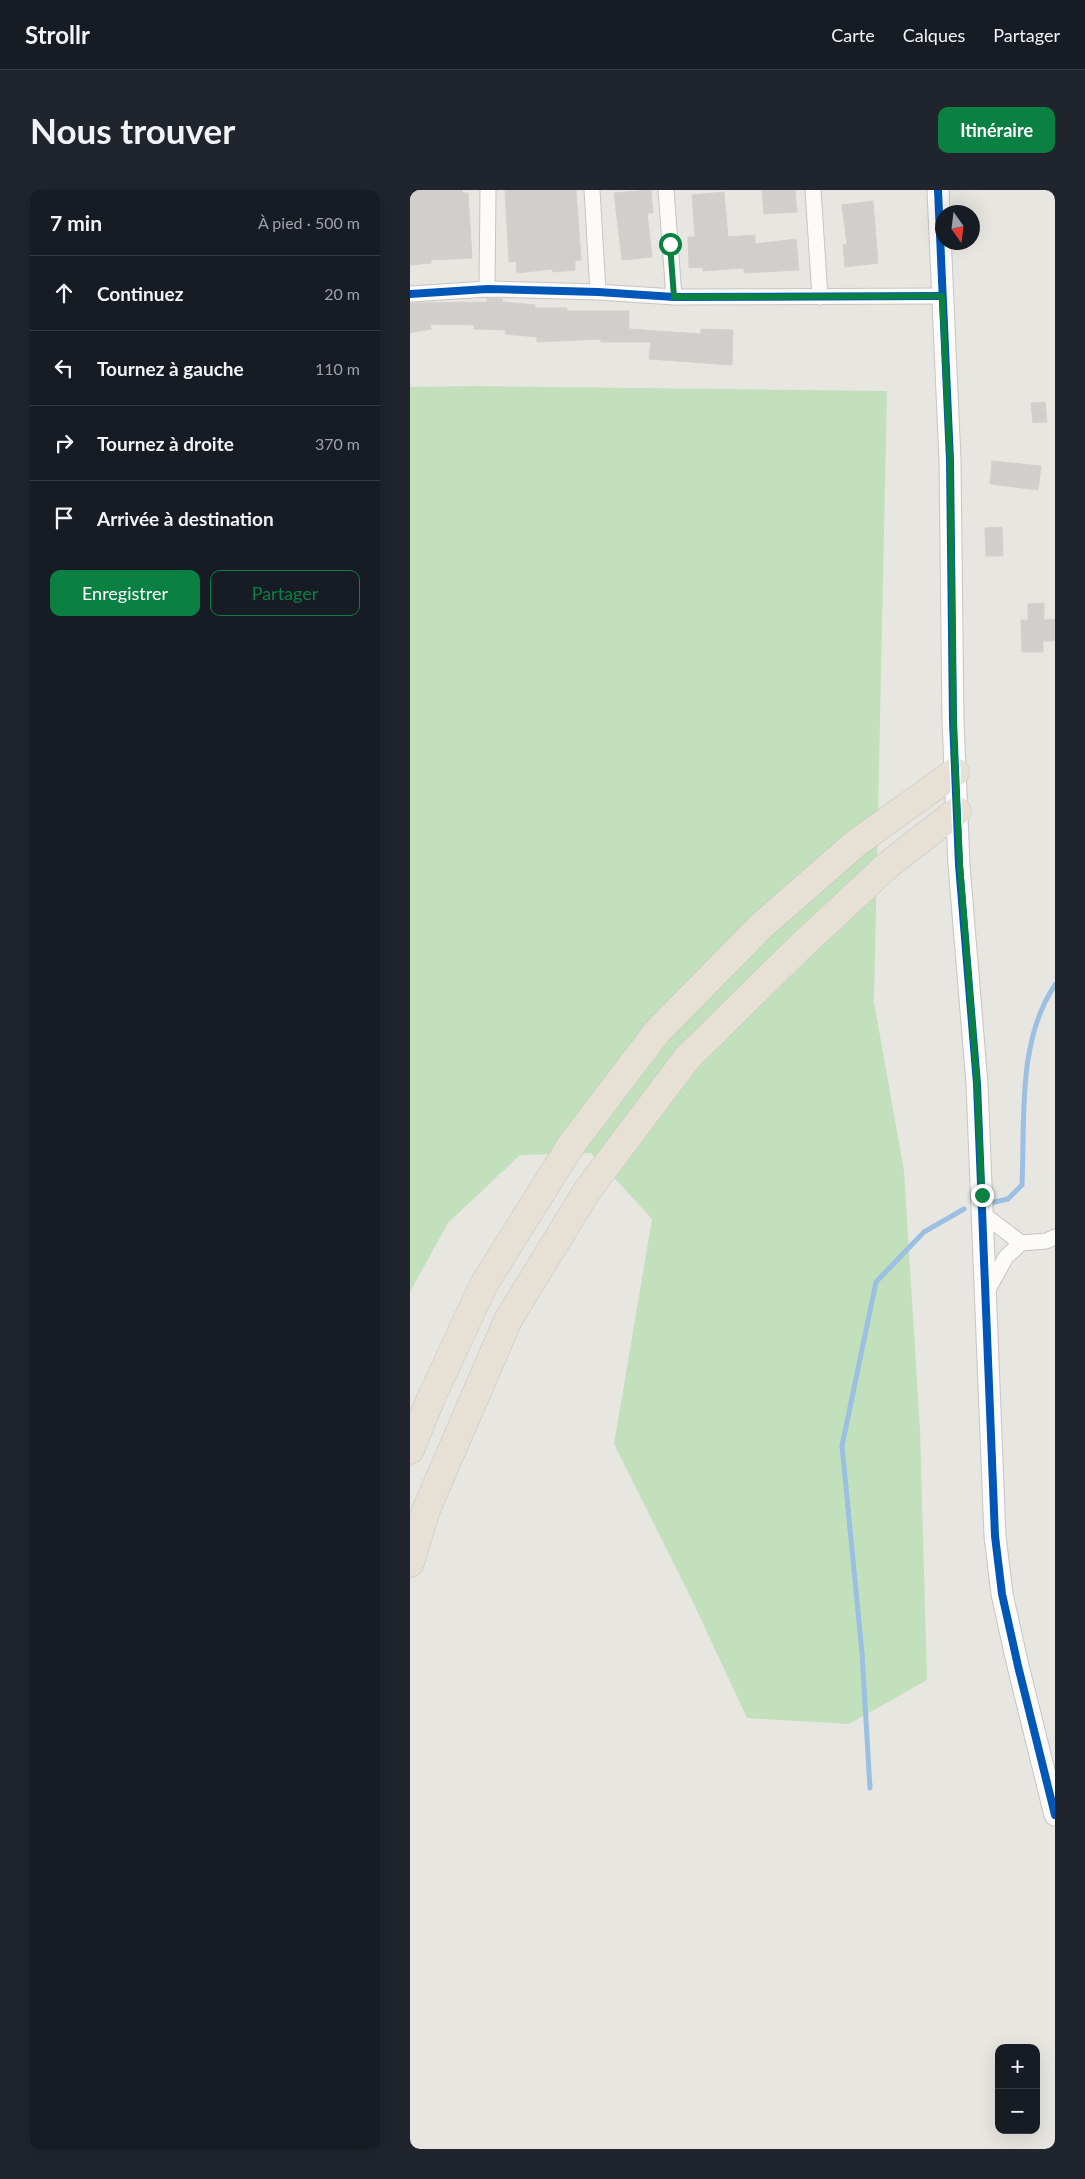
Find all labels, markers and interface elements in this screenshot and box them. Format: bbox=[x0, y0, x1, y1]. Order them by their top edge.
text: Strollr bbox=[25, 20, 90, 49]
text: Carte bbox=[831, 24, 875, 46]
text: Calques bbox=[903, 24, 965, 46]
text: Partager bbox=[993, 24, 1060, 46]
button: Itinéraire bbox=[938, 107, 1055, 153]
text: Nous trouver bbox=[30, 109, 235, 151]
north arrow bbox=[935, 205, 980, 250]
text: 7 min bbox=[50, 210, 102, 235]
text: À pied · 500 m bbox=[258, 213, 360, 232]
route start bbox=[659, 233, 682, 256]
icon: ahead bbox=[50, 279, 78, 307]
text: Continuez bbox=[97, 282, 183, 305]
text: 20 m bbox=[324, 284, 360, 303]
icon: left bbox=[50, 354, 78, 382]
text: Tournez à gauche bbox=[97, 357, 244, 380]
text: 110 m bbox=[315, 359, 360, 378]
icon: right bbox=[50, 429, 78, 457]
text: Tournez à droite bbox=[97, 432, 234, 455]
text: 370 m bbox=[315, 434, 360, 453]
icon: arrive bbox=[50, 504, 78, 532]
text: Arrivée à destination bbox=[97, 507, 274, 530]
button: Enregistrer bbox=[50, 570, 200, 616]
button: Partager bbox=[210, 570, 360, 616]
route end bbox=[971, 1184, 994, 1207]
map controls bbox=[995, 2044, 1040, 2134]
button: + bbox=[995, 2044, 1040, 2089]
button: − bbox=[995, 2089, 1040, 2134]

